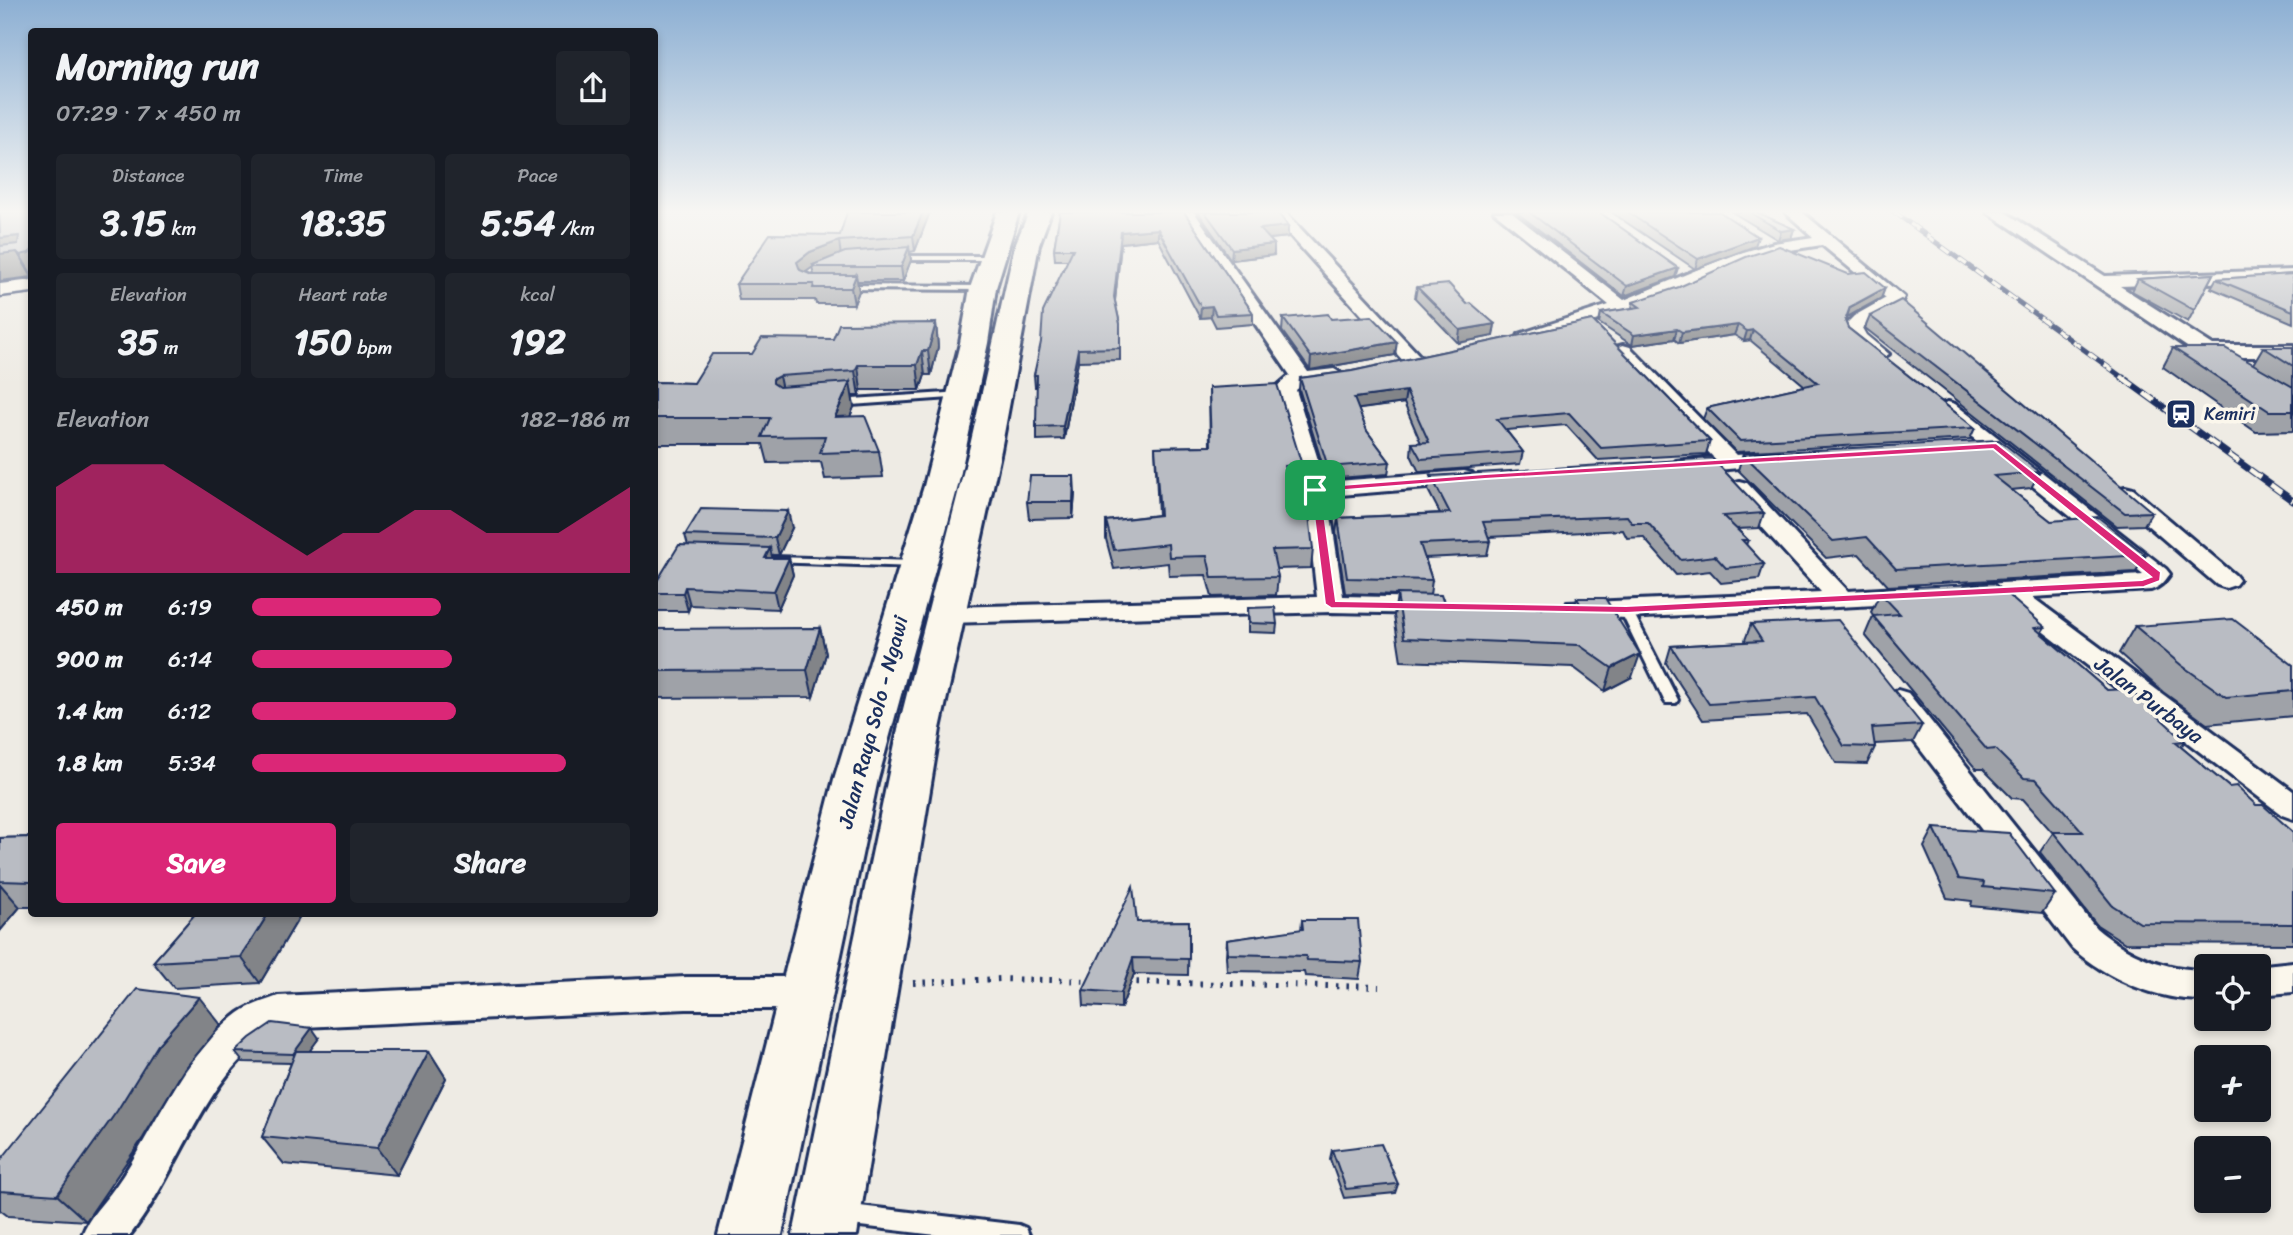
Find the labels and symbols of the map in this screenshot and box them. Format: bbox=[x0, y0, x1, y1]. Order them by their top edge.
station icon: Kemiri bbox=[2164, 397, 2198, 431]
place label: Kemiri bbox=[2204, 398, 2256, 430]
pin bbox=[1285, 460, 1345, 520]
street label: Jalan Raya Solo - Ngawi bbox=[826, 610, 920, 834]
street label: Jalan Purbaya bbox=[2085, 645, 2212, 754]

